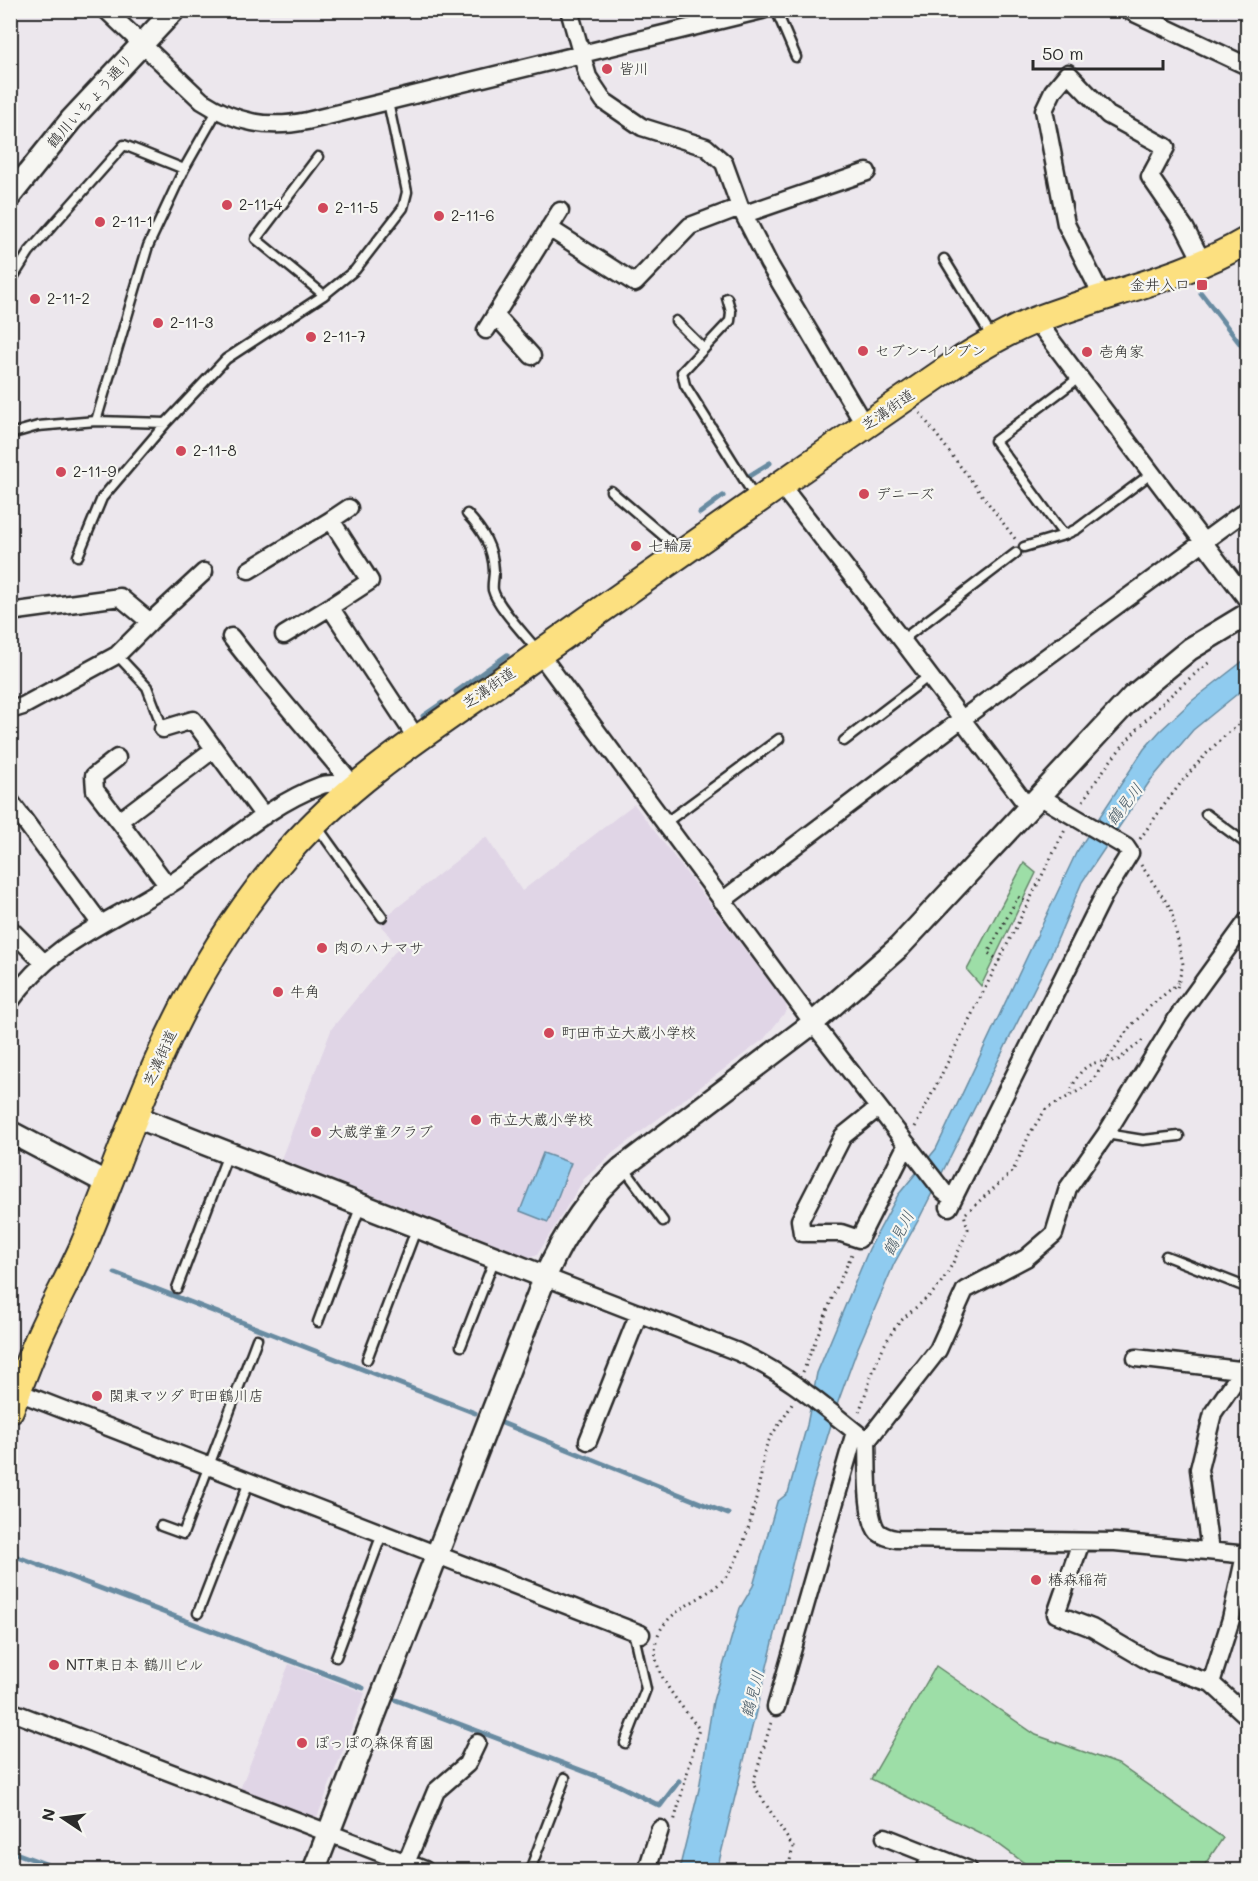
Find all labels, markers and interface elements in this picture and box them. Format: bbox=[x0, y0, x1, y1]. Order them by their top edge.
scale bar bbox=[1033, 33, 1164, 71]
text: 50 m bbox=[1042, 41, 1084, 65]
street label: 鶴川いちょう通り bbox=[42, 49, 137, 152]
place label: 皆川 bbox=[619, 58, 649, 78]
marker: 皆川 bbox=[600, 62, 614, 76]
place label: 2-11-4 bbox=[239, 194, 282, 214]
place label: 2-11-5 bbox=[335, 197, 378, 217]
marker: 2-11-4 bbox=[220, 198, 234, 212]
marker: 2-11-5 bbox=[316, 201, 330, 215]
place label: 2-11-6 bbox=[451, 205, 495, 225]
marker: 2-11-6 bbox=[432, 209, 446, 223]
place label: 2-11-1 bbox=[112, 211, 153, 231]
marker: 2-11-1 bbox=[93, 215, 107, 229]
place label: 金井入口 bbox=[1130, 274, 1190, 294]
marker: 金井入口 bbox=[1195, 278, 1209, 292]
place label: 2-11-2 bbox=[47, 288, 90, 308]
marker: 2-11-2 bbox=[28, 292, 42, 306]
place label: 2-11-3 bbox=[170, 312, 213, 332]
marker: 2-11-3 bbox=[151, 316, 165, 330]
place label: 2-11-7 bbox=[323, 326, 366, 346]
marker: 2-11-7 bbox=[304, 330, 318, 344]
place label: セブン-イレブン bbox=[875, 340, 986, 360]
place label: 壱角家 bbox=[1099, 341, 1144, 361]
marker: セブン-イレブン bbox=[856, 344, 870, 358]
marker: 壱角家 bbox=[1080, 345, 1094, 359]
street label: 芝溝街道 bbox=[857, 384, 918, 435]
place label: 2-11-8 bbox=[193, 440, 237, 460]
marker: 2-11-8 bbox=[174, 444, 188, 458]
place label: 2-11-9 bbox=[73, 461, 116, 481]
marker: 2-11-9 bbox=[54, 465, 68, 479]
place label: デニーズ bbox=[876, 483, 934, 503]
marker: デニーズ bbox=[857, 487, 871, 501]
place label: 七輪房 bbox=[648, 535, 693, 555]
marker: 七輪房 bbox=[629, 539, 643, 553]
street label: 芝溝街道 bbox=[458, 662, 519, 713]
water label: 鶴見川 bbox=[1101, 778, 1147, 829]
place label: 肉のハナマサ bbox=[334, 937, 424, 957]
marker: 肉のハナマサ bbox=[315, 941, 329, 955]
place label: 牛角 bbox=[290, 981, 320, 1001]
marker: 牛角 bbox=[271, 985, 285, 999]
place label: 町田市立大蔵小学校 bbox=[561, 1022, 696, 1042]
street label: 芝溝街道 bbox=[138, 1026, 180, 1089]
marker: 町田市立大蔵小学校 bbox=[542, 1026, 556, 1040]
place label: 市立大蔵小学校 bbox=[488, 1109, 593, 1129]
marker: 市立大蔵小学校 bbox=[469, 1113, 483, 1127]
place label: 大蔵学童クラブ bbox=[328, 1121, 433, 1141]
marker: 大蔵学童クラブ bbox=[309, 1125, 323, 1139]
water label: 鶴見川 bbox=[877, 1207, 918, 1259]
place label: 関東マツダ 町田鶴川店 bbox=[109, 1385, 264, 1405]
marker: 関東マツダ 町田鶴川店 bbox=[90, 1389, 104, 1403]
place label: 椿森稲荷 bbox=[1048, 1569, 1108, 1589]
marker: 椿森稲荷 bbox=[1029, 1573, 1043, 1587]
place label: NTT東日本 鶴川ビル bbox=[66, 1654, 203, 1674]
marker: NTT東日本 鶴川ビル bbox=[47, 1658, 61, 1672]
water label: 鶴見川 bbox=[735, 1668, 768, 1720]
place label: ぽっぽの森保育園 bbox=[314, 1732, 434, 1752]
marker: ぽっぽの森保育園 bbox=[295, 1736, 309, 1750]
north arrow bbox=[33, 1788, 93, 1848]
text: N bbox=[36, 1806, 59, 1823]

